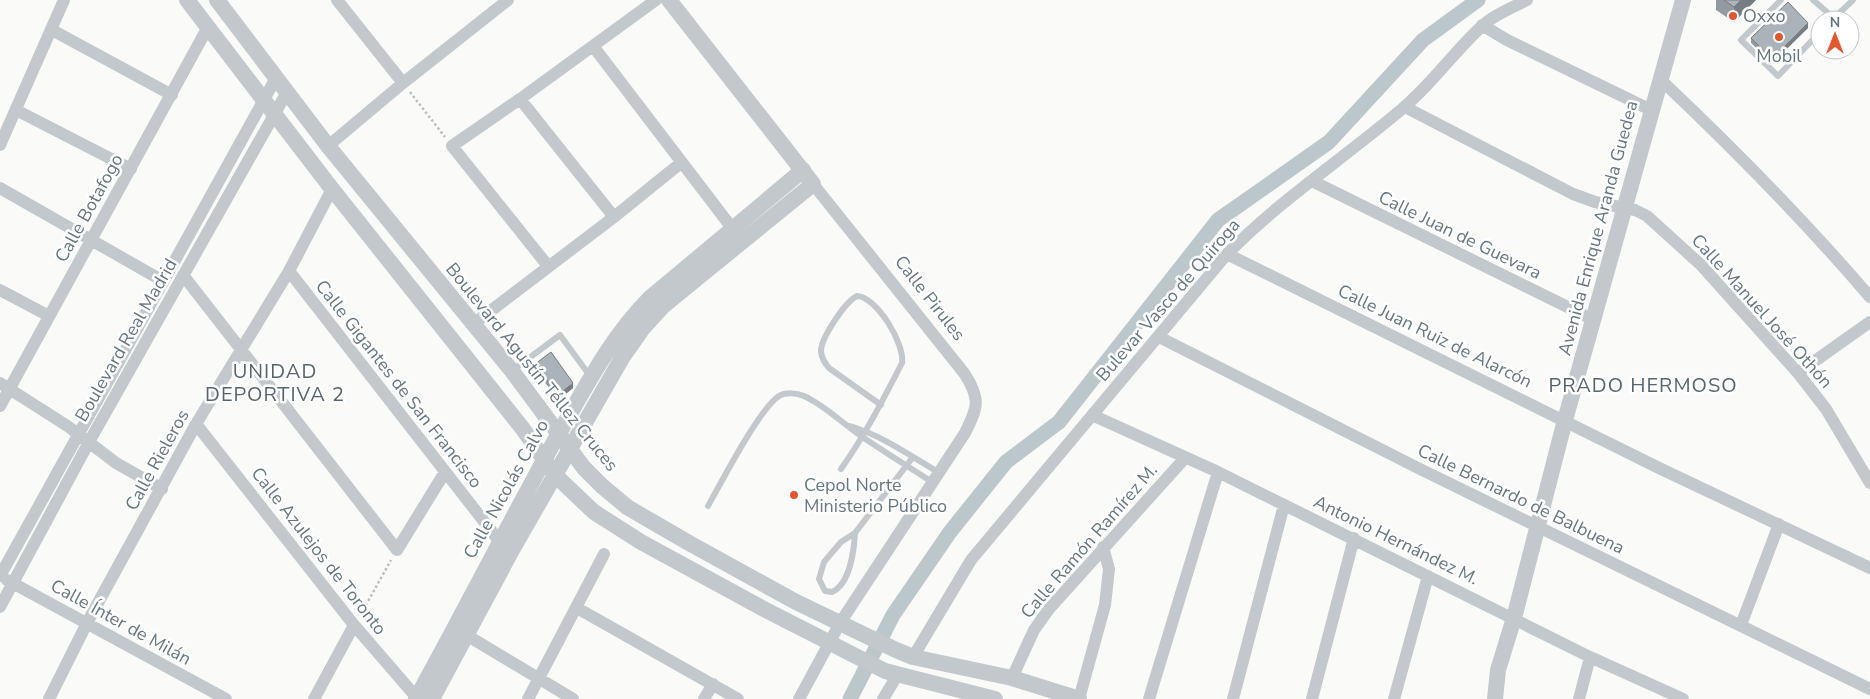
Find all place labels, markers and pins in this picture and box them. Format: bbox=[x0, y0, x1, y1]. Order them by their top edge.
place label: Oxxo bbox=[1743, 4, 1786, 28]
marker: Oxxo bbox=[1727, 10, 1739, 22]
marker: Mobil bbox=[1773, 31, 1785, 43]
place label: Mobil bbox=[1756, 44, 1802, 68]
place label: Cepol Norte Ministerio Público bbox=[804, 473, 947, 518]
marker: Cepol Norte Ministerio Público bbox=[788, 489, 800, 501]

